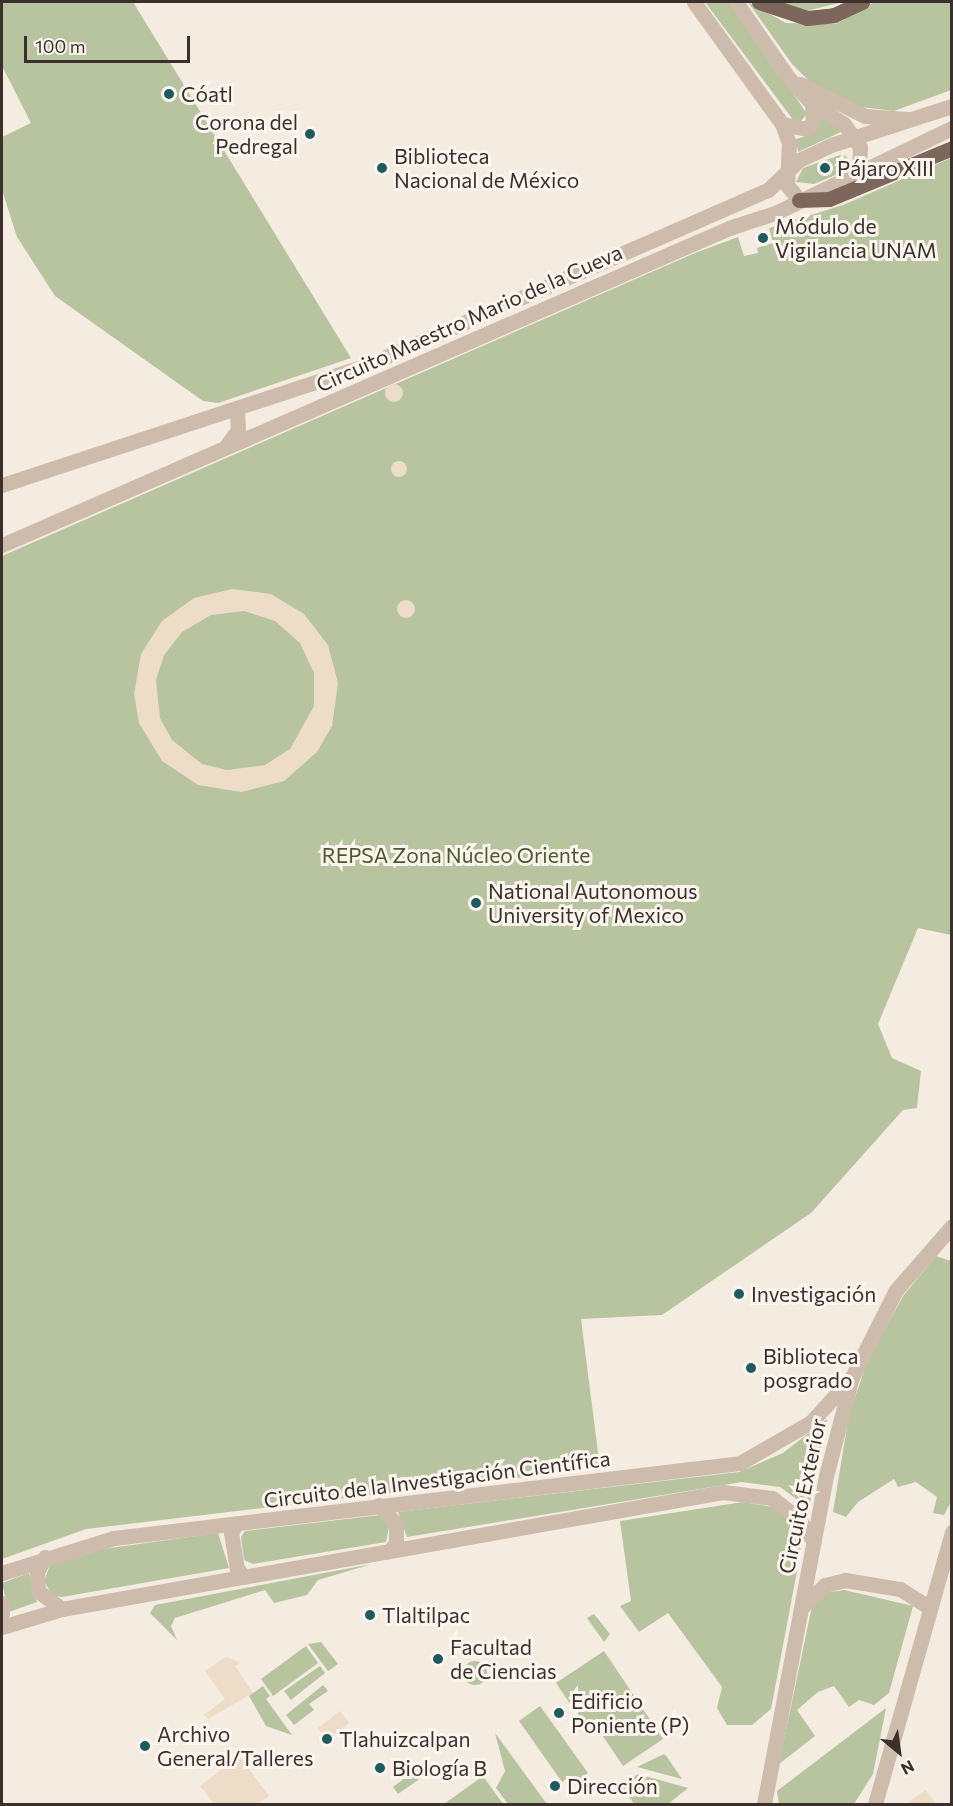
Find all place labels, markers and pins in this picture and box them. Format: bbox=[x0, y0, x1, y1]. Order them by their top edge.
place label: Cóatl bbox=[181, 81, 233, 107]
marker: Cóatl bbox=[162, 87, 176, 101]
place label: Corona del Pedregal bbox=[195, 109, 298, 159]
marker: Corona del Pedregal bbox=[303, 127, 317, 141]
place label: Biblioteca Nacional de México bbox=[394, 143, 579, 193]
place label: Pájaro XIII bbox=[837, 155, 934, 181]
marker: Biblioteca Nacional de México bbox=[375, 161, 389, 175]
marker: Pájaro XIII bbox=[818, 161, 832, 175]
place label: Módulo de Vigilancia UNAM bbox=[775, 213, 937, 263]
marker: Módulo de Vigilancia UNAM bbox=[756, 231, 770, 245]
place label: National Autonomous University of Mexico bbox=[488, 878, 697, 928]
marker: National Autonomous University of Mexico bbox=[469, 896, 483, 910]
place label: Investigación bbox=[751, 1281, 876, 1307]
marker: Investigación bbox=[732, 1287, 746, 1301]
place label: Biblioteca posgrado bbox=[763, 1343, 858, 1393]
marker: Biblioteca posgrado bbox=[744, 1361, 758, 1375]
place label: Tlaltilpac bbox=[382, 1602, 470, 1628]
marker: Tlaltilpac bbox=[363, 1608, 377, 1622]
place label: Facultad de Ciencias bbox=[450, 1634, 556, 1684]
marker: Facultad de Ciencias bbox=[431, 1652, 445, 1666]
place label: Edificio Poniente (P) bbox=[571, 1688, 689, 1738]
marker: Edificio Poniente (P) bbox=[552, 1706, 566, 1720]
place label: Archivo General/Talleres bbox=[157, 1721, 313, 1771]
place label: Tlahuizcalpan bbox=[339, 1726, 470, 1752]
marker: Tlahuizcalpan bbox=[320, 1732, 334, 1746]
marker: Archivo General/Talleres bbox=[138, 1739, 152, 1753]
place label: Biología B bbox=[392, 1755, 487, 1781]
marker: Biología B bbox=[373, 1761, 387, 1775]
place label: Dirección bbox=[567, 1773, 658, 1799]
marker: Dirección bbox=[548, 1779, 562, 1793]

